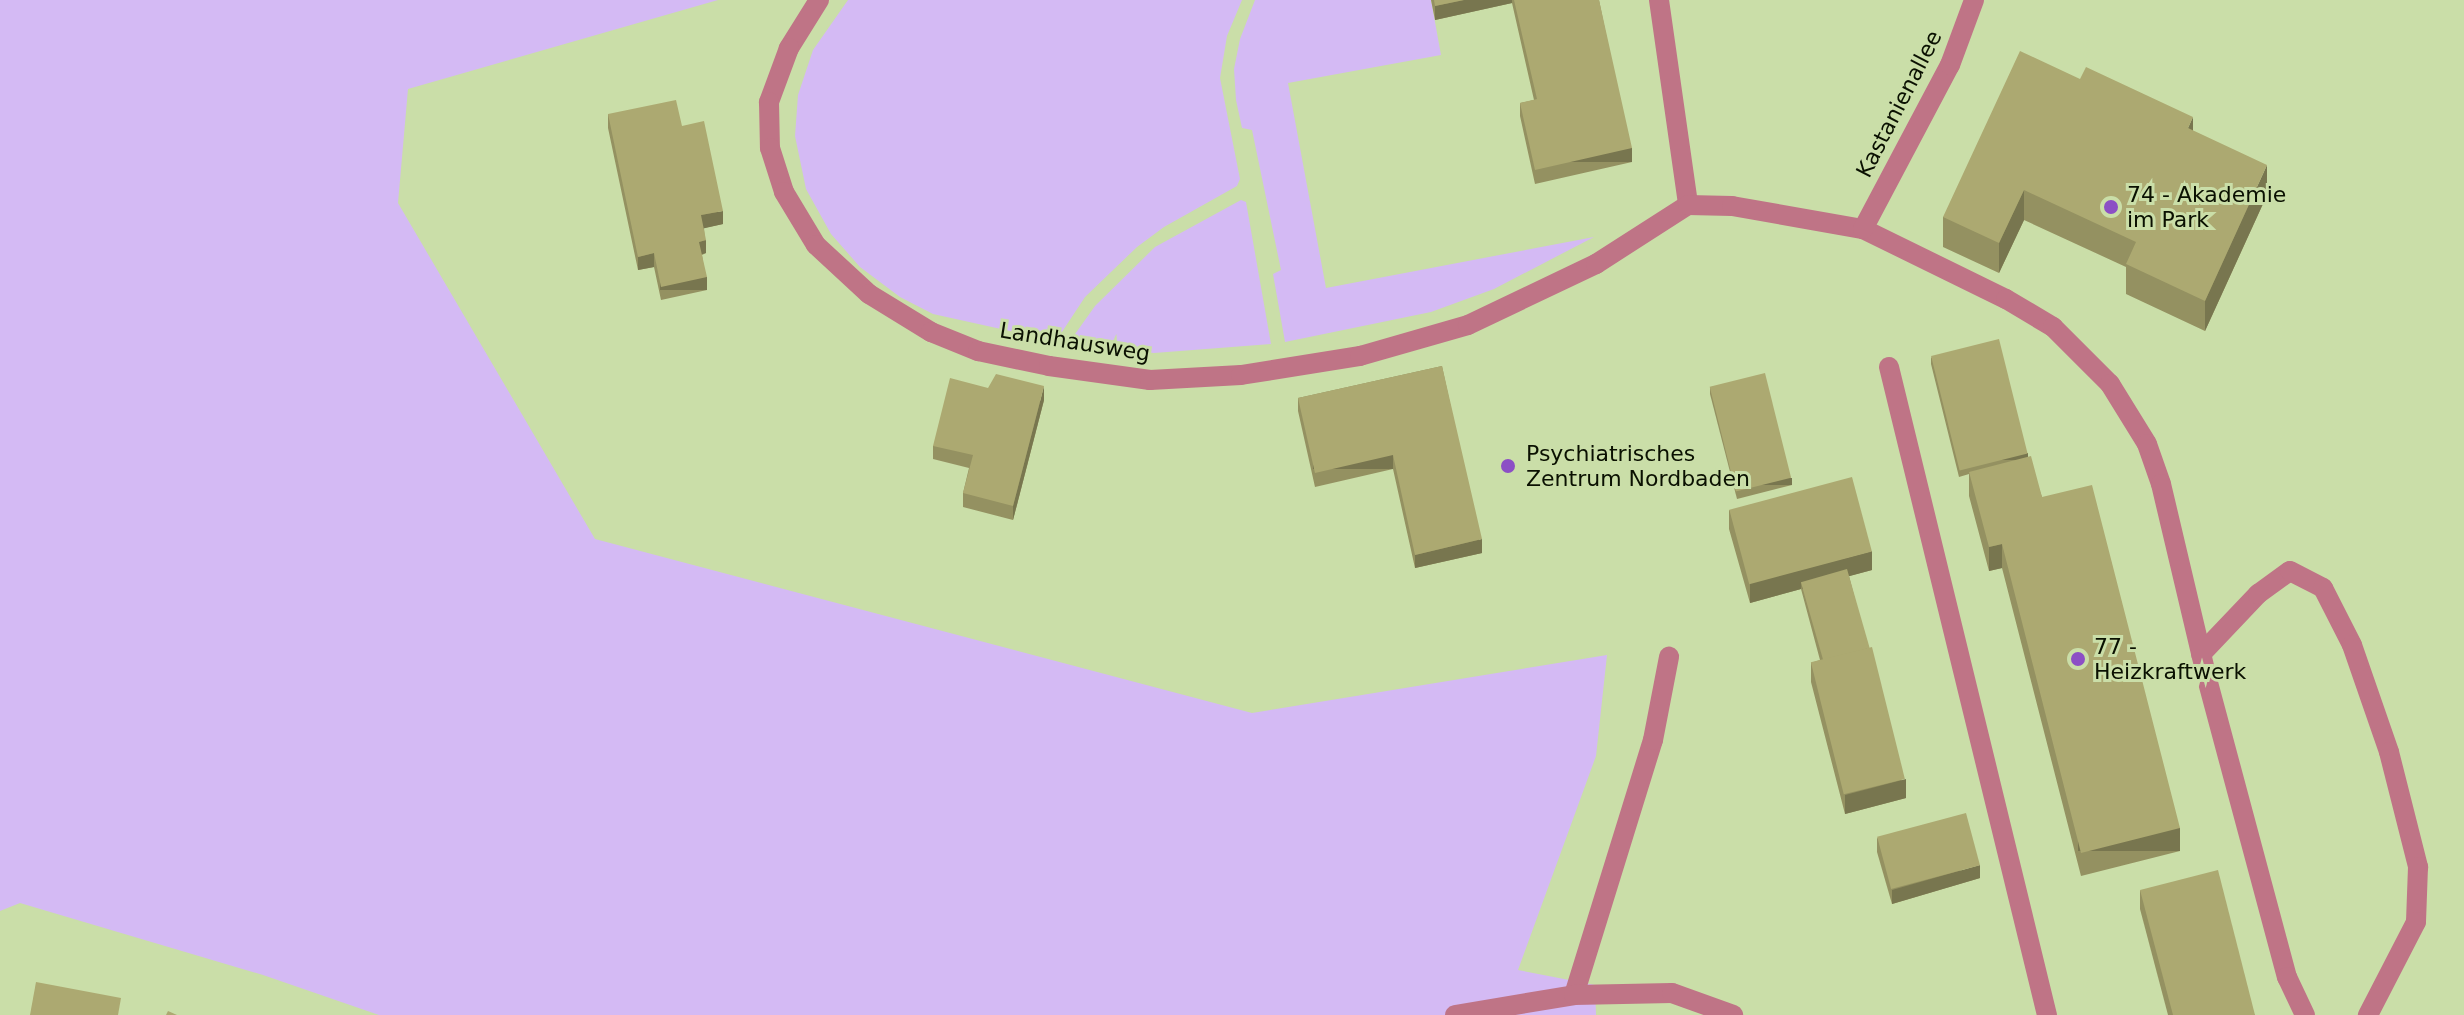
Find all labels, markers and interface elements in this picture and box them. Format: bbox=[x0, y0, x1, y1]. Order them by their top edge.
street label: Kastanienallee bbox=[1851, 26, 1947, 182]
place label: 74 - Akademie im Park bbox=[2127, 181, 2286, 232]
marker: 74 - Akademie im Park bbox=[2102, 198, 2120, 216]
street label: Landhausweg bbox=[998, 317, 1152, 367]
place label: Psychiatrisches Zentrum Nordbaden bbox=[1526, 440, 1750, 492]
marker: Psychiatrisches Zentrum Nordbaden bbox=[1497, 455, 1519, 477]
place label: 77 - Heizkraftwerk bbox=[2094, 633, 2246, 684]
marker: 77 - Heizkraftwerk bbox=[2069, 650, 2087, 668]

